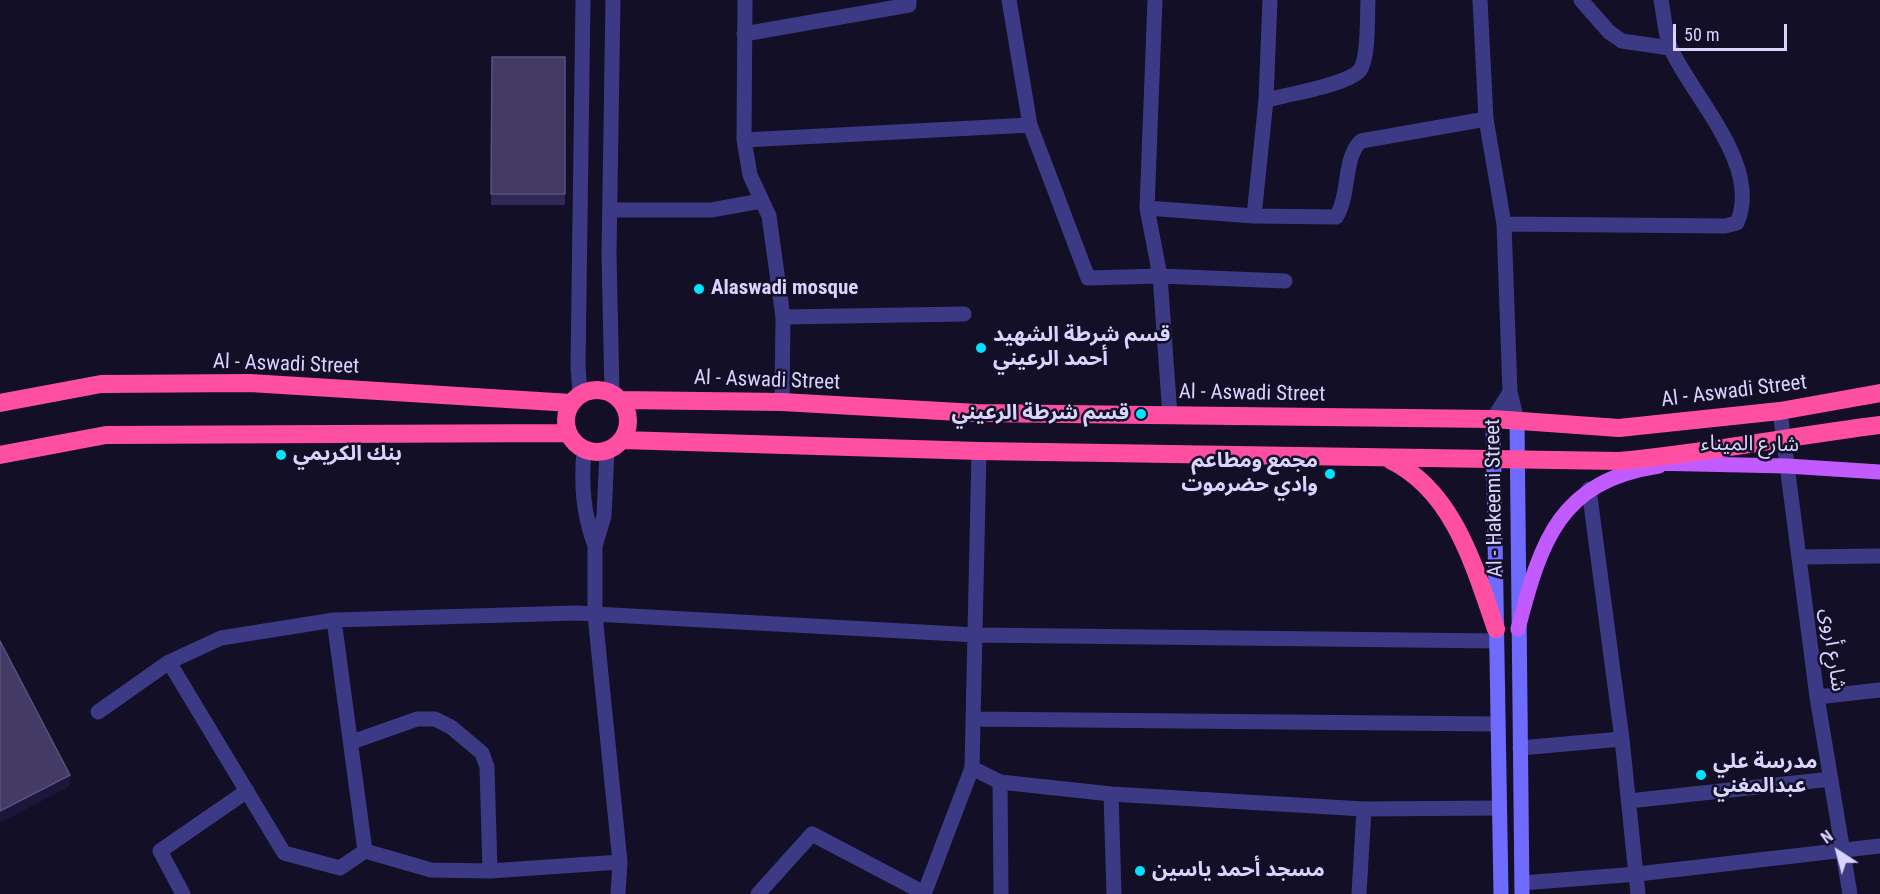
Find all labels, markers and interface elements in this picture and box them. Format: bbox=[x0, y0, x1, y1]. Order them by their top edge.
scale bar bbox=[1676, 12, 1790, 50]
text: 50 m bbox=[1684, 24, 1719, 45]
place label: Alaswadi mosque bbox=[711, 276, 858, 302]
marker: Alaswadi mosque bbox=[692, 282, 706, 296]
place label: قسم شرطة الشهيد أحمد الرعيني bbox=[993, 323, 1170, 373]
marker: قسم شرطة الشهيد أحمد الرعيني bbox=[974, 341, 988, 355]
street label: Al - Aswadi Street bbox=[212, 350, 360, 380]
street label: Al - Aswadi Street bbox=[693, 366, 841, 396]
street label: Al - Aswadi Street bbox=[1660, 371, 1808, 413]
street label: Al - Aswadi Street bbox=[1179, 380, 1325, 408]
place label: قسم شرطة الرعيني bbox=[951, 401, 1129, 427]
marker: قسم شرطة الرعيني bbox=[1134, 407, 1148, 421]
street label: Al - Hakeemi Street bbox=[1481, 419, 1509, 577]
street label: شارع الميناء bbox=[1701, 432, 1799, 458]
place label: بنك الكريمي bbox=[293, 442, 402, 468]
marker: بنك الكريمي bbox=[274, 448, 288, 462]
place label: مجمع ومطاعم وادي حضرموت bbox=[1181, 449, 1318, 499]
marker: مجمع ومطاعم وادي حضرموت bbox=[1323, 467, 1337, 481]
street label: شارع أروى bbox=[1814, 607, 1850, 693]
place label: مدرسة علي عبدالمغني bbox=[1713, 750, 1817, 800]
marker: مدرسة علي عبدالمغني bbox=[1694, 768, 1708, 782]
north arrow bbox=[1808, 822, 1868, 882]
text: N bbox=[1818, 826, 1837, 848]
place label: مسجد أحمد ياسين bbox=[1152, 858, 1325, 884]
marker: مسجد أحمد ياسين bbox=[1133, 864, 1147, 878]

